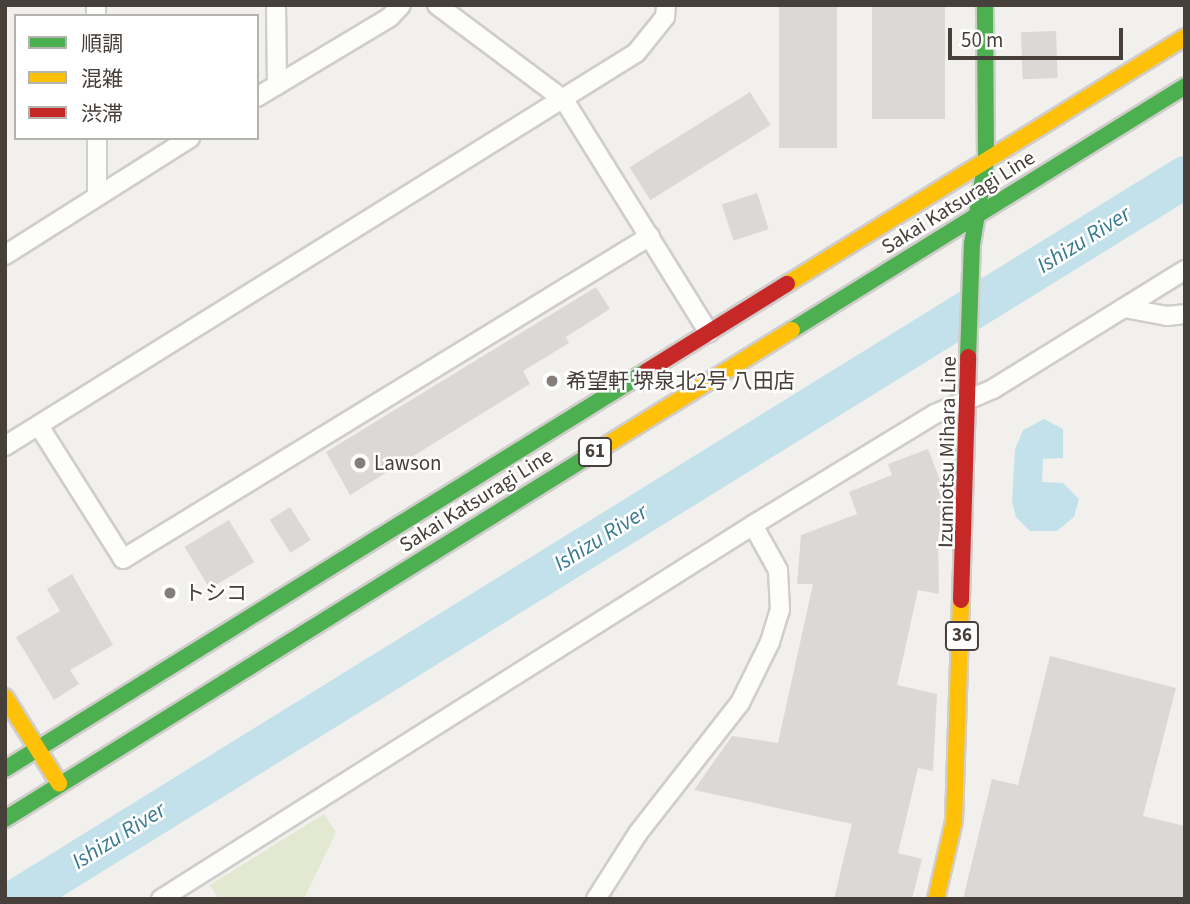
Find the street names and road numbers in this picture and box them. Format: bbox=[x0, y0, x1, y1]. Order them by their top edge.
street label: Sakai Katsuragi Line bbox=[877, 145, 1039, 259]
street label: Izumiotsu Mihara Line bbox=[933, 356, 961, 548]
road number: 61 bbox=[578, 436, 612, 467]
street label: Sakai Katsuragi Line bbox=[395, 443, 557, 557]
road number: 36 bbox=[944, 621, 979, 652]

